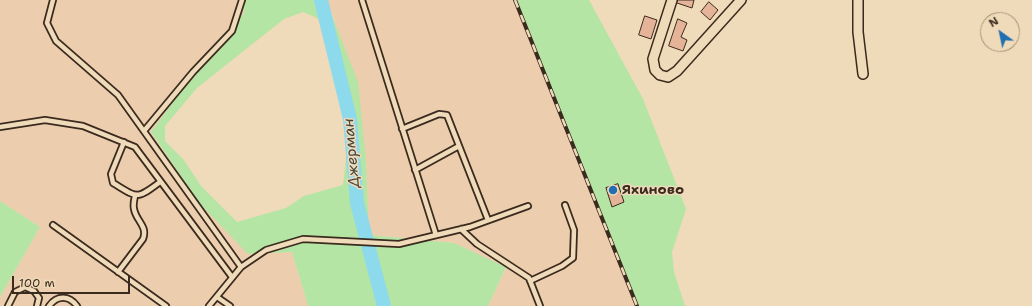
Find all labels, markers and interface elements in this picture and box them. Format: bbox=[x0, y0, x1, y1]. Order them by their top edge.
north arrow bbox=[980, 12, 1020, 52]
text: N bbox=[986, 14, 1001, 31]
water label: Джерман bbox=[340, 118, 364, 188]
place label: Яхиново bbox=[622, 182, 684, 198]
marker: Яхиново bbox=[607, 184, 619, 196]
scale bar bbox=[14, 268, 132, 294]
text: 100 m bbox=[19, 275, 55, 291]

